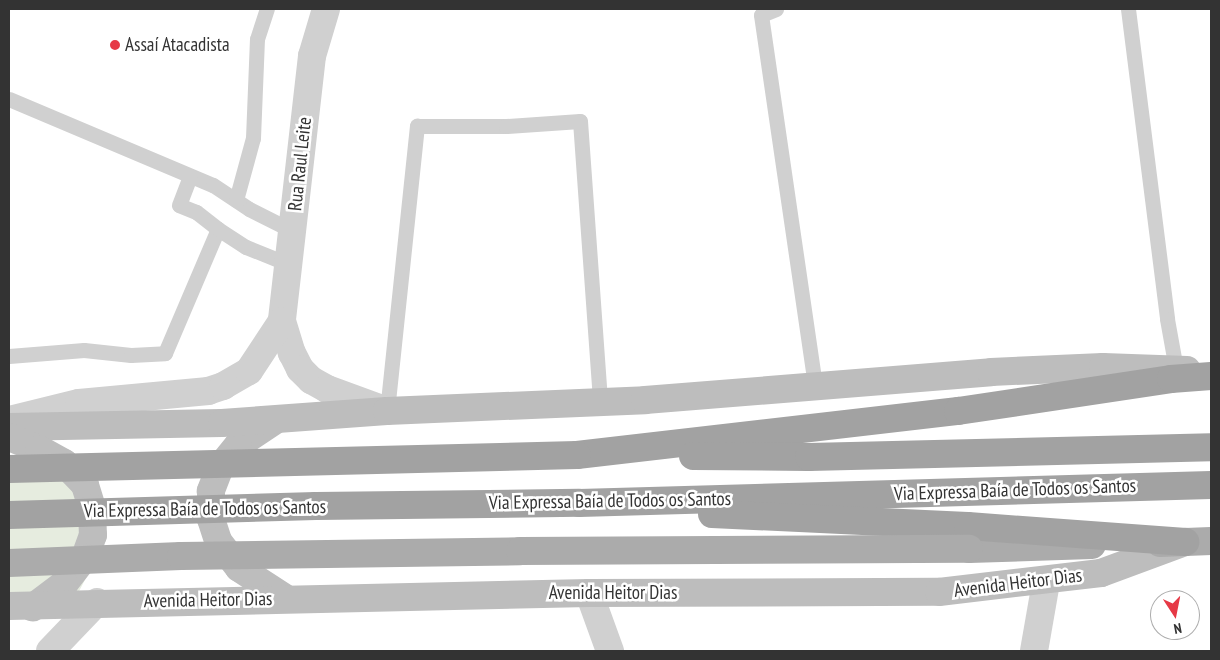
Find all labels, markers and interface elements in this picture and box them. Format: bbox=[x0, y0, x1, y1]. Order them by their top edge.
place label: Assaí Atacadista bbox=[125, 34, 230, 56]
marker: Assaí Atacadista bbox=[109, 39, 121, 51]
street label: Rua Raul Leite bbox=[284, 116, 316, 212]
street label: Via Expressa Baía de Todos os Santos bbox=[893, 474, 1137, 506]
street label: Via Expressa Baía de Todos os Santos bbox=[488, 487, 732, 515]
street label: Via Expressa Baía de Todos os Santos bbox=[83, 495, 327, 523]
street label: Avenida Heitor Dias bbox=[953, 564, 1083, 602]
street label: Avenida Heitor Dias bbox=[549, 582, 677, 604]
street label: Avenida Heitor Dias bbox=[143, 587, 273, 613]
north arrow bbox=[1150, 590, 1200, 640]
text: N bbox=[1172, 619, 1183, 638]

